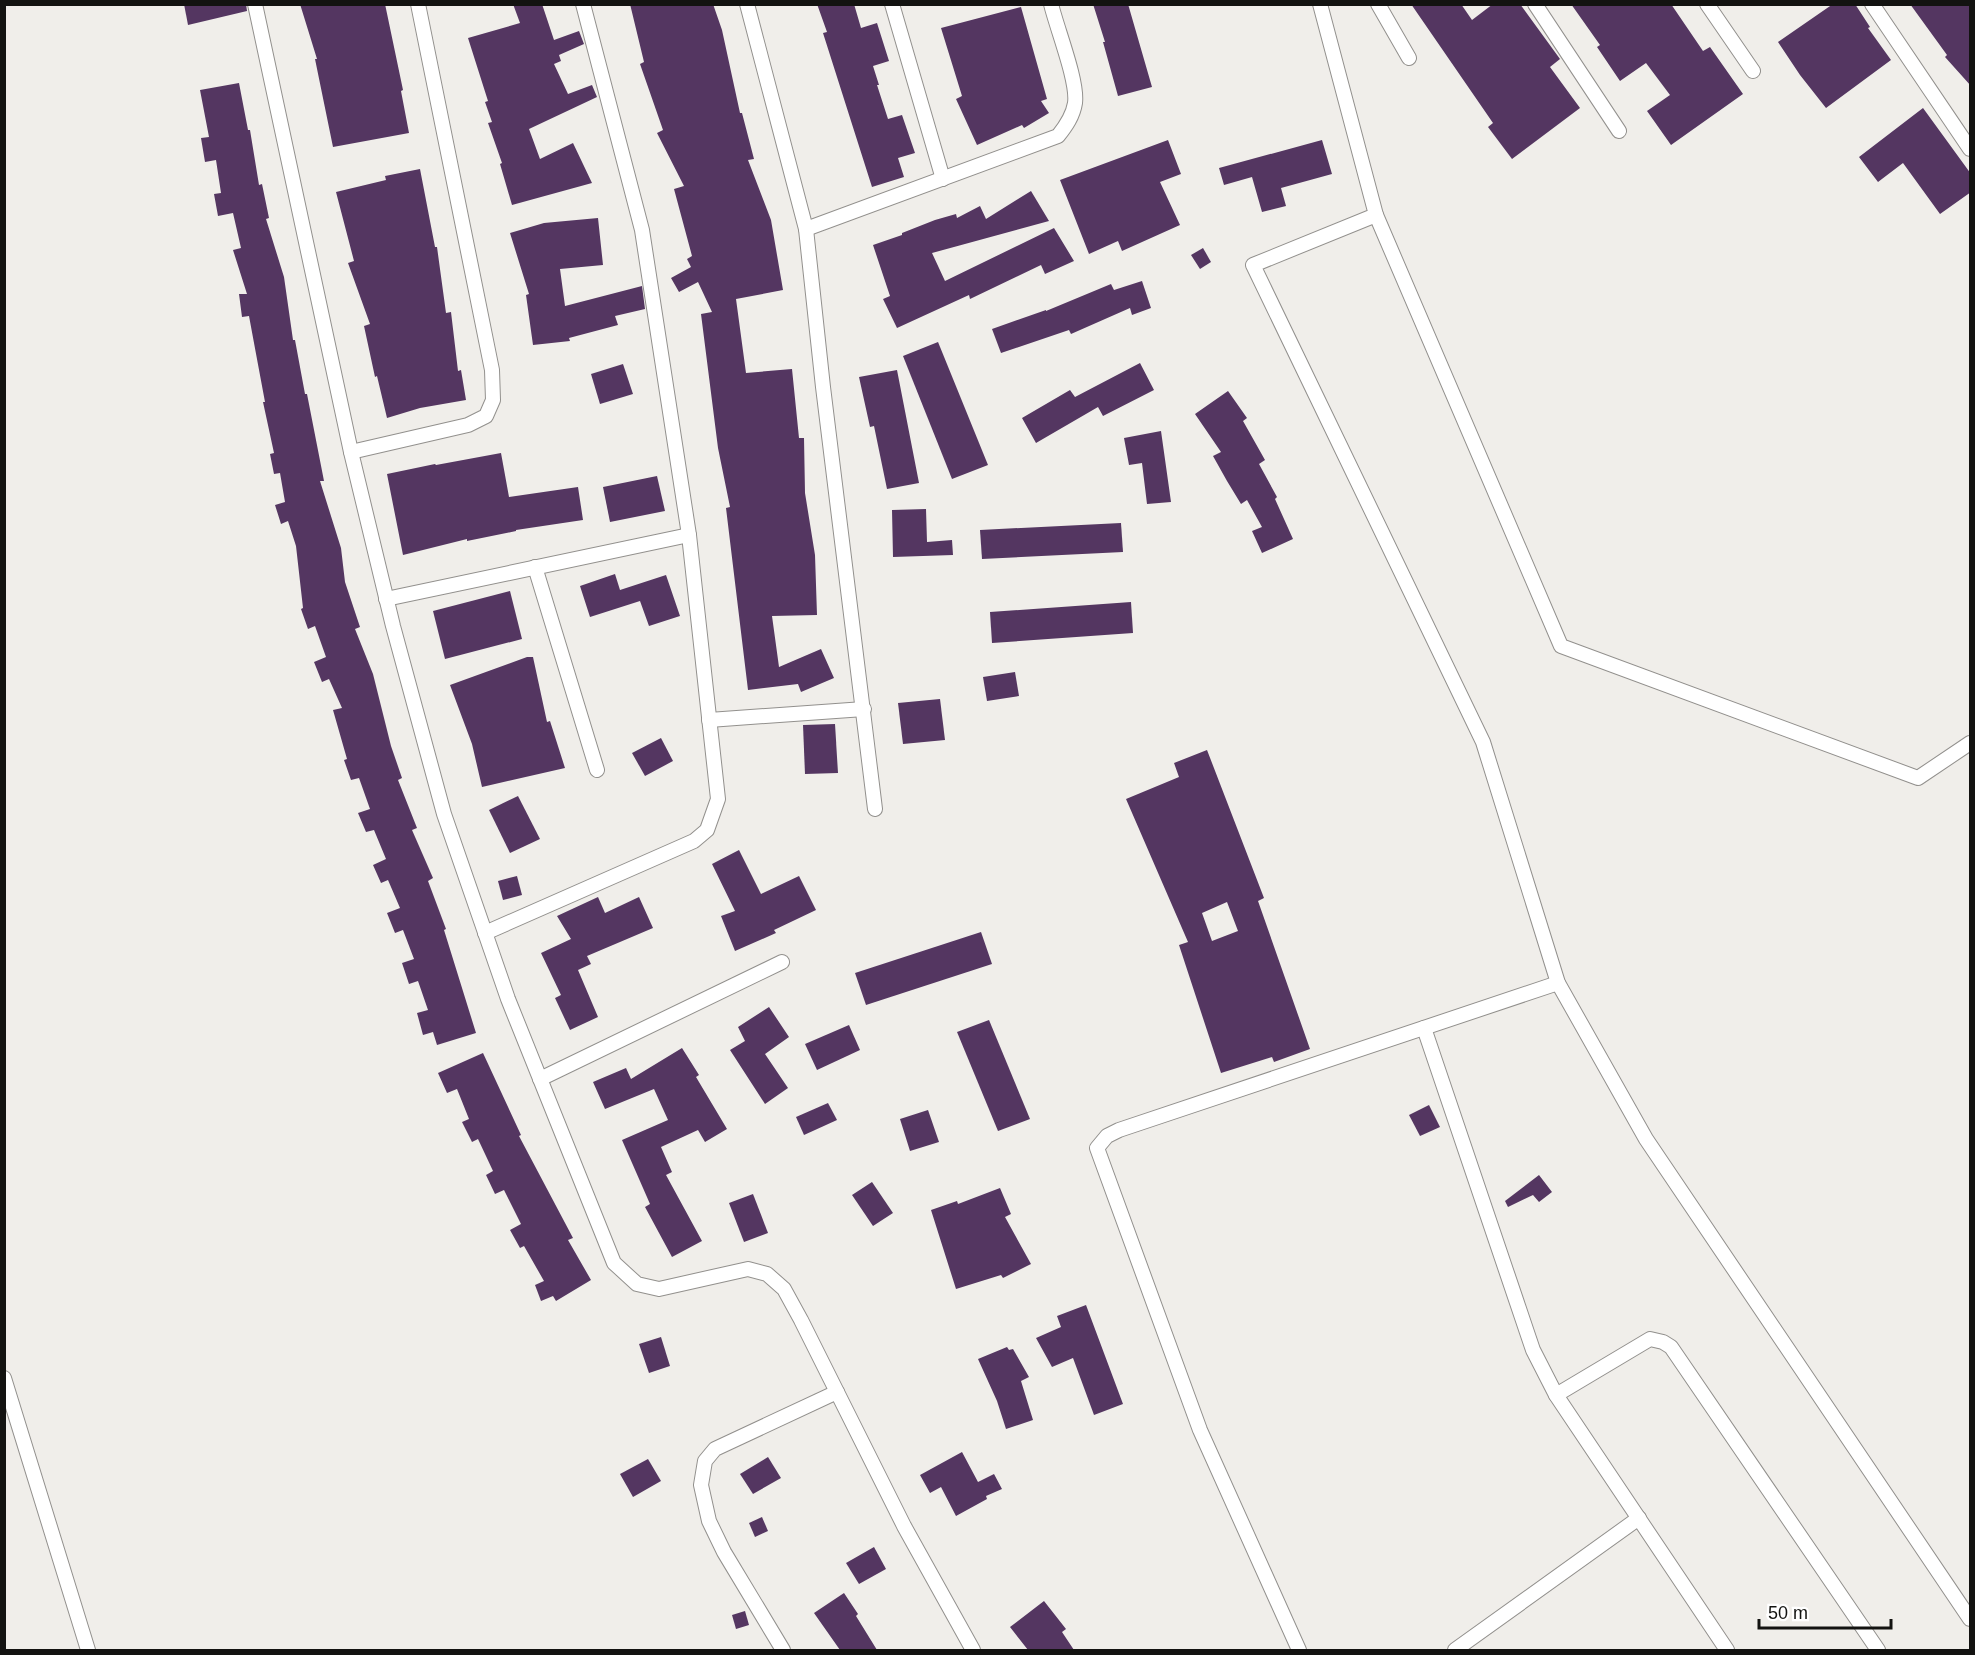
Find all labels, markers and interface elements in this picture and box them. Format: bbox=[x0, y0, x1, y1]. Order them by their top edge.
scale bar bbox=[1759, 1592, 1891, 1630]
text: 50 m bbox=[1768, 1603, 1808, 1623]

